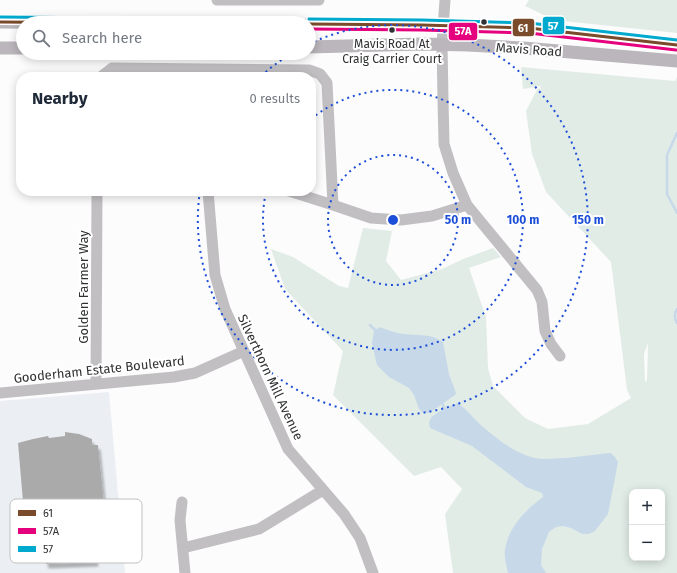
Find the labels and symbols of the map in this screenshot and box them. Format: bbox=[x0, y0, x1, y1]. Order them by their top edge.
line badge: 57 bbox=[542, 16, 565, 35]
unlabelled marker bbox=[479, 17, 489, 27]
line badge: 61 bbox=[512, 18, 535, 37]
text: 57 bbox=[548, 20, 558, 33]
line badge: 57A bbox=[448, 22, 478, 41]
text: 61 bbox=[518, 22, 528, 35]
marker: Mavis Road At Craig Carrier Court bbox=[387, 25, 397, 35]
text: 57A bbox=[455, 25, 472, 38]
place label: Mavis Road At Craig Carrier Court bbox=[342, 37, 442, 66]
street label: Mavis Road bbox=[495, 40, 563, 59]
centre of rings bbox=[386, 213, 400, 227]
text: 50 m bbox=[445, 213, 471, 227]
text: 100 m bbox=[507, 213, 539, 227]
text: 150 m bbox=[572, 213, 604, 227]
street label: Golden Farmer Way bbox=[76, 230, 91, 344]
street label: Silverthorn Mill Avenue bbox=[235, 312, 306, 442]
street label: Gooderham Estate Boulevard bbox=[13, 353, 185, 386]
legend bbox=[10, 499, 142, 563]
text: 61 bbox=[43, 507, 53, 520]
text: 57A bbox=[43, 525, 60, 538]
text: 57 bbox=[43, 543, 53, 556]

